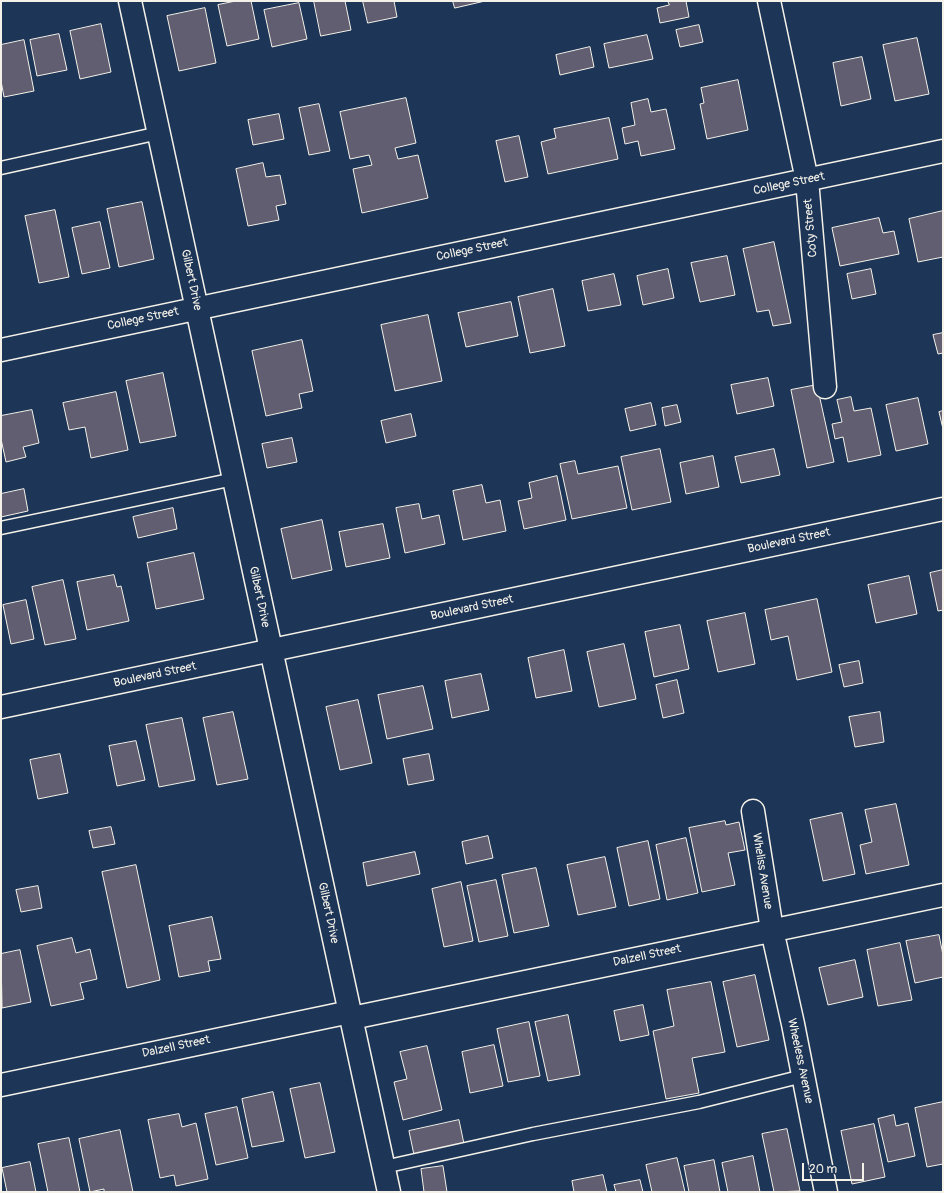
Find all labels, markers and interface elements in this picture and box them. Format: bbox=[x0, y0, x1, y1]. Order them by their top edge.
street label: College Street bbox=[752, 169, 826, 199]
street label: Coty Street bbox=[801, 198, 821, 258]
street label: College Street bbox=[435, 235, 509, 265]
street label: Gilbert Drive bbox=[178, 248, 204, 312]
street label: College Street bbox=[106, 304, 180, 334]
street label: Boulevard Street bbox=[746, 525, 832, 557]
street label: Gilbert Drive bbox=[246, 565, 272, 629]
street label: Boulevard Street bbox=[429, 592, 515, 624]
street label: Boulevard Street bbox=[112, 659, 198, 691]
street label: Wheliss Avenue bbox=[749, 832, 775, 910]
street label: Gilbert Drive bbox=[315, 881, 341, 945]
street label: Dalzell Street bbox=[612, 942, 682, 970]
street label: Wheeless Avenue bbox=[784, 1017, 816, 1105]
street label: Dalzell Street bbox=[141, 1033, 211, 1061]
scale bar bbox=[804, 1155, 866, 1181]
text: 20 m bbox=[809, 1162, 837, 1177]

